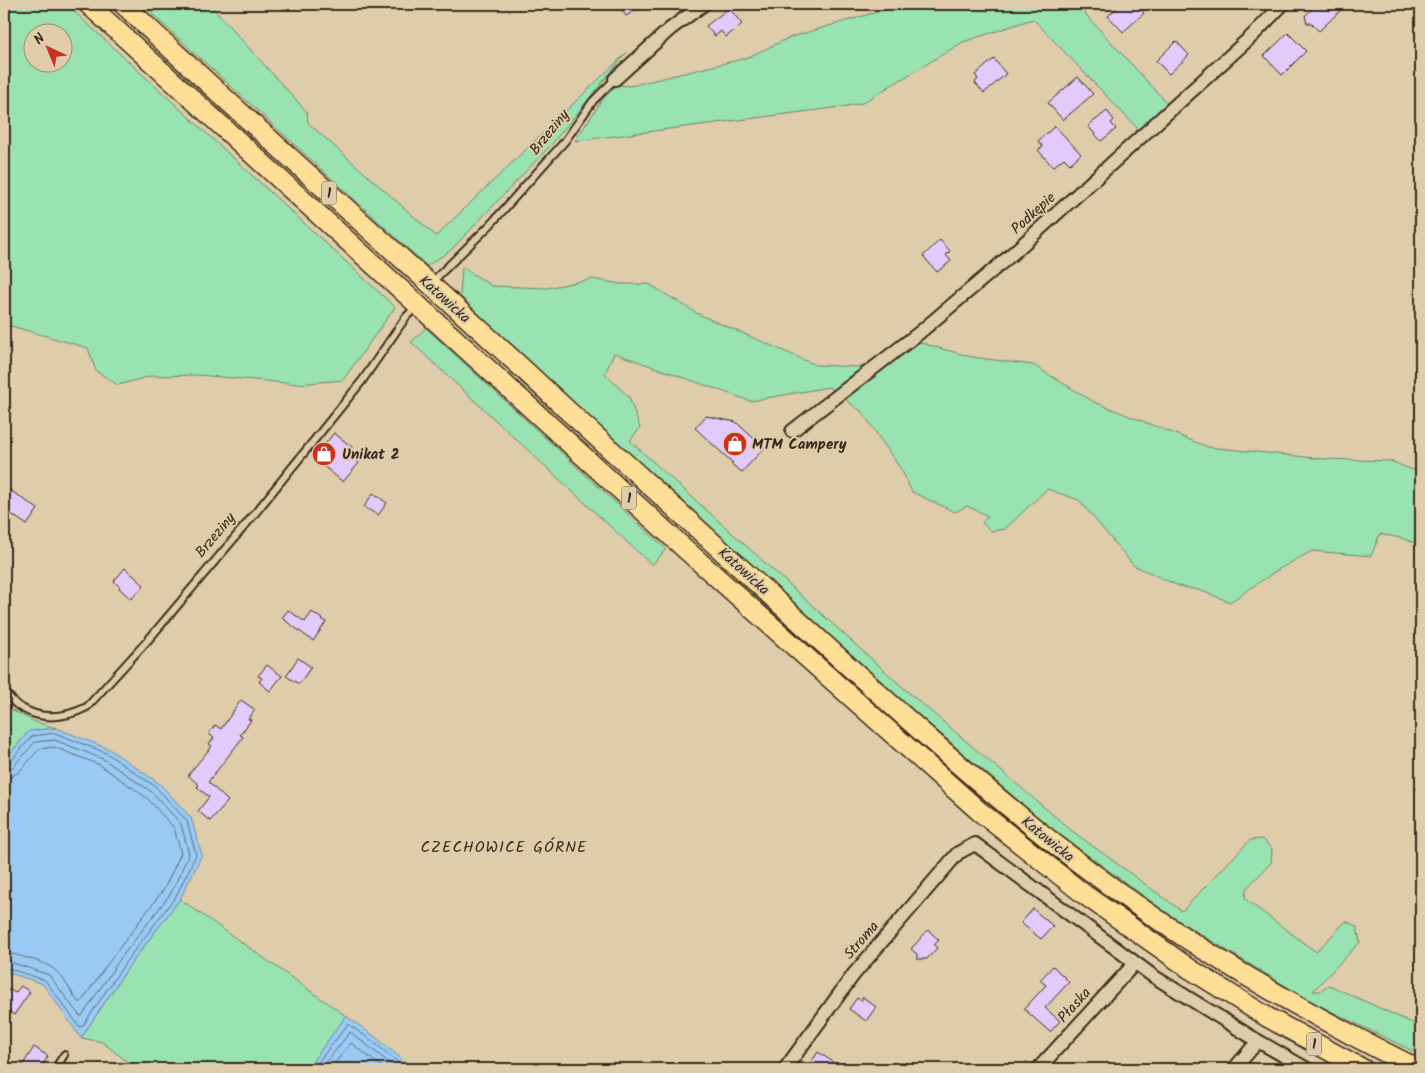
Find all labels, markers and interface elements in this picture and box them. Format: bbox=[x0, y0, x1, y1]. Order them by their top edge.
north arrow bbox=[22, 22, 72, 72]
text: N bbox=[29, 28, 51, 50]
street label: Brzeziny bbox=[524, 104, 576, 161]
road number: 1 bbox=[322, 182, 336, 204]
street label: Podkępie bbox=[1006, 187, 1062, 241]
street label: Katowicka bbox=[413, 270, 476, 330]
shop icon: MTM Campery bbox=[722, 431, 748, 457]
place label: MTM Campery bbox=[752, 433, 847, 457]
shop icon: Unikat 2 bbox=[311, 441, 337, 467]
place label: Unikat 2 bbox=[342, 443, 400, 467]
road number: 1 bbox=[622, 486, 636, 509]
street label: Brzeziny bbox=[190, 507, 243, 564]
street label: Katowicka bbox=[712, 542, 775, 602]
street label: Katowicka bbox=[1015, 811, 1079, 869]
district label: CZECHOWICE GÓRNE bbox=[421, 835, 587, 860]
street label: Stroma bbox=[838, 916, 885, 965]
street label: Płaska bbox=[1052, 982, 1097, 1029]
road number: 1 bbox=[1306, 1032, 1322, 1056]

